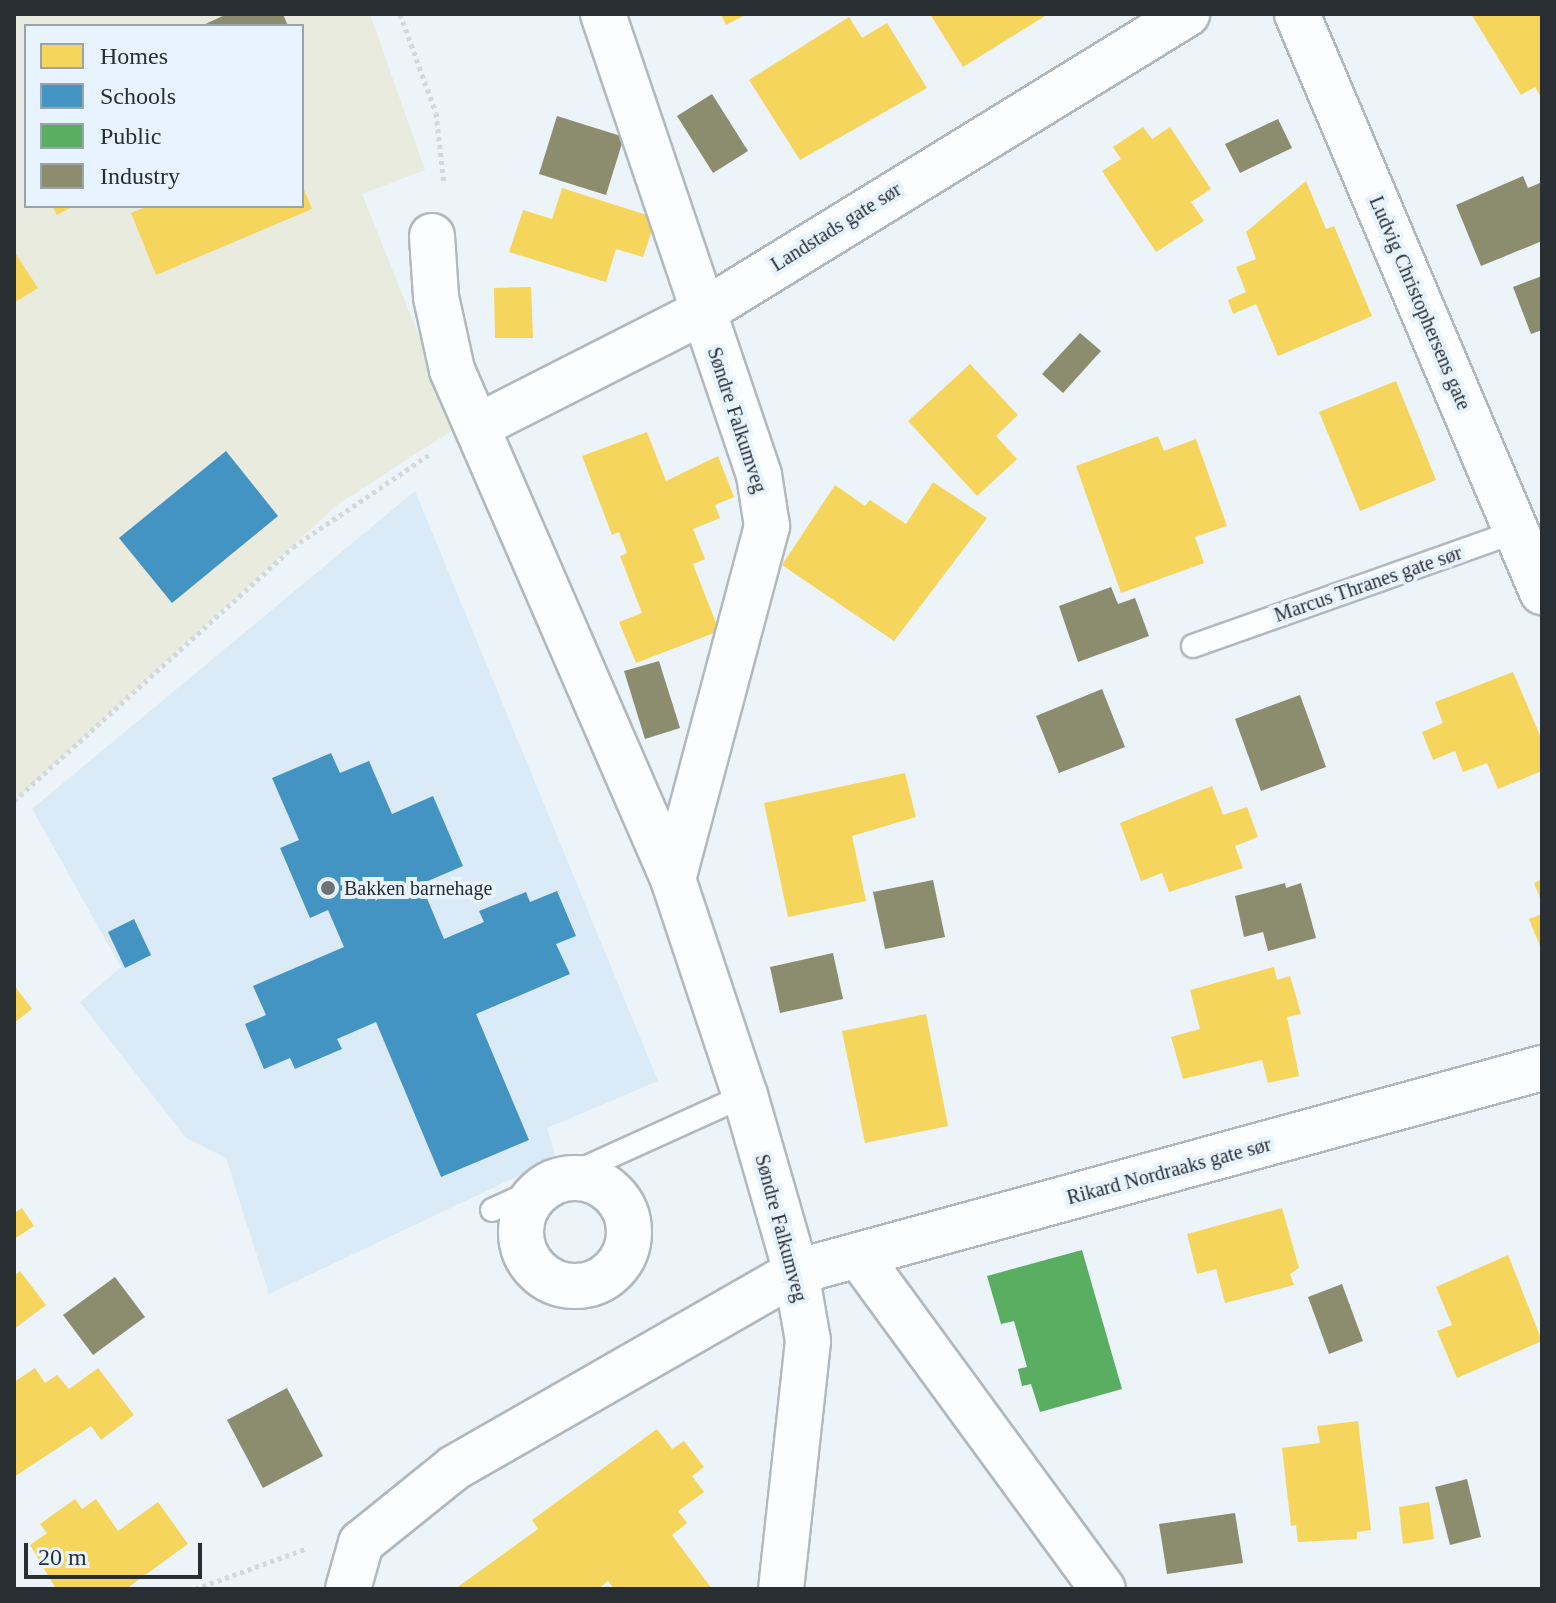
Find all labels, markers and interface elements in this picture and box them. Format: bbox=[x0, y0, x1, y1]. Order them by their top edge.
legend bbox=[24, 24, 304, 208]
text: Homes bbox=[100, 43, 168, 69]
text: Schools bbox=[100, 83, 176, 109]
text: Public bbox=[100, 123, 161, 149]
text: Industry bbox=[100, 163, 180, 189]
street label: Landstads gate sør bbox=[767, 177, 905, 277]
street label: Ludvig Christophersens gate bbox=[1364, 192, 1476, 414]
street label: Søndre Falkumveg bbox=[702, 344, 772, 496]
street label: Marcus Thranes gate sør bbox=[1271, 541, 1465, 627]
place label: Bakken barnehage bbox=[344, 876, 492, 900]
marker: Bakken barnehage bbox=[319, 879, 337, 897]
street label: Rikard Nordraaks gate sør bbox=[1064, 1132, 1274, 1210]
street label: Søndre Falkumveg bbox=[750, 1152, 812, 1304]
scale bar bbox=[28, 1527, 206, 1577]
text: 20 m bbox=[38, 1544, 87, 1570]

